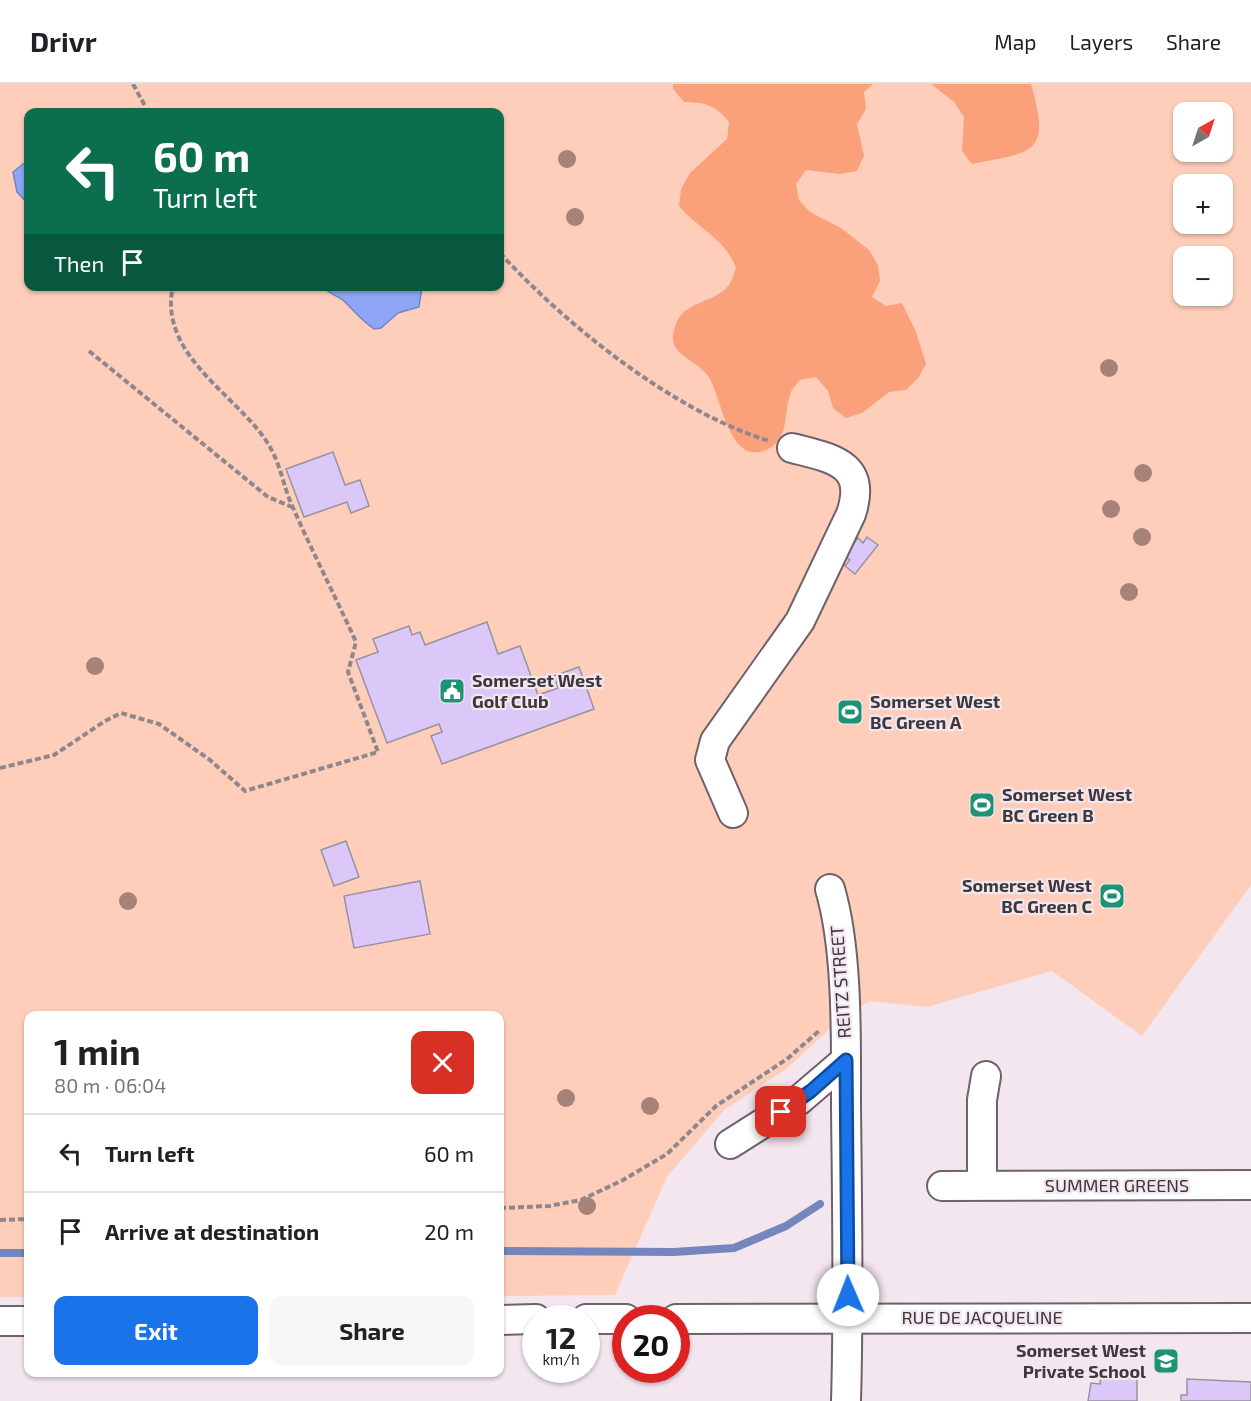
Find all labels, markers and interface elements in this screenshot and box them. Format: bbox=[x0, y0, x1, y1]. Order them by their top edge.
text: Drivr bbox=[30, 24, 97, 58]
text: Map bbox=[994, 29, 1036, 54]
text: Layers bbox=[1069, 29, 1133, 54]
text: Share bbox=[1166, 29, 1221, 54]
north arrow bbox=[1173, 102, 1233, 162]
map controls bbox=[1173, 102, 1233, 306]
text: 60 m bbox=[153, 130, 250, 180]
icon: left bbox=[54, 132, 132, 210]
button: + bbox=[1173, 174, 1233, 234]
text: Turn left bbox=[153, 181, 257, 213]
icon: arrive bbox=[116, 246, 149, 279]
button: − bbox=[1173, 246, 1233, 306]
text: Then bbox=[54, 250, 104, 276]
place label: Somerset West Golf Club bbox=[472, 669, 603, 712]
public building icon: Somerset West Golf Club bbox=[437, 676, 467, 706]
place label: Somerset West BC Green A bbox=[870, 690, 1001, 733]
sports icon: Somerset West BC Green A bbox=[835, 697, 865, 727]
place label: Somerset West BC Green B bbox=[1002, 783, 1133, 826]
sports icon: Somerset West BC Green B bbox=[967, 790, 997, 820]
place label: Somerset West BC Green C bbox=[962, 874, 1093, 917]
sports icon: Somerset West BC Green C bbox=[1097, 881, 1127, 911]
street label: REITZ STREET bbox=[825, 924, 855, 1039]
text: 1 min bbox=[54, 1029, 141, 1072]
button: close bbox=[411, 1031, 474, 1094]
text: 80 m · 06:04 bbox=[54, 1073, 166, 1097]
pin bbox=[755, 1086, 806, 1137]
icon: arrive bbox=[764, 1095, 797, 1128]
icon: left bbox=[54, 1137, 87, 1170]
text: Turn left bbox=[105, 1140, 194, 1166]
text: 60 m bbox=[424, 1140, 474, 1166]
street label: SUMMER GREENS bbox=[1045, 1174, 1189, 1196]
icon: arrive bbox=[54, 1215, 87, 1248]
text: Arrive at destination bbox=[105, 1218, 319, 1244]
text: 20 m bbox=[424, 1218, 474, 1244]
position arrow bbox=[816, 1263, 880, 1327]
button: Exit bbox=[54, 1296, 258, 1365]
button: Share bbox=[270, 1296, 474, 1365]
speed limit sign: 20 bbox=[612, 1305, 690, 1383]
street label: RUE DE JACQUELINE bbox=[901, 1306, 1063, 1328]
text: 12 bbox=[546, 1319, 576, 1355]
place label: Somerset West Private School bbox=[1016, 1339, 1147, 1382]
school or university icon: Somerset West Private School bbox=[1151, 1346, 1181, 1376]
text: km/h bbox=[542, 1350, 580, 1368]

